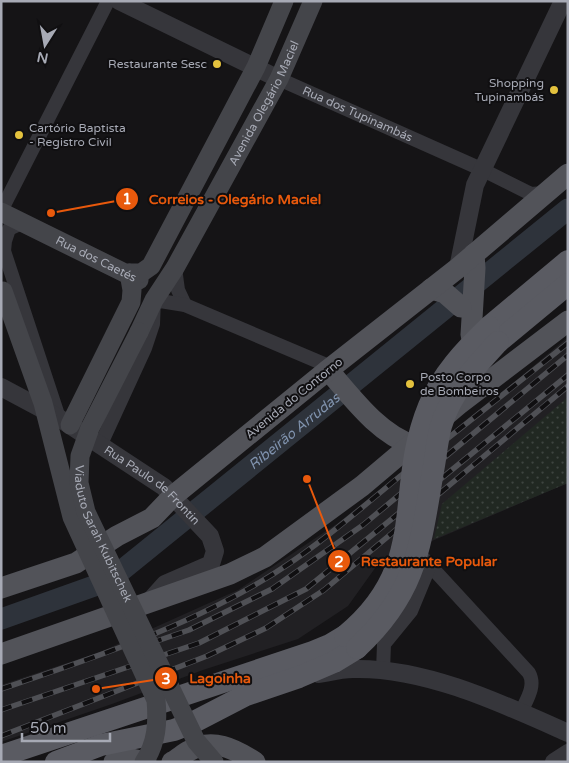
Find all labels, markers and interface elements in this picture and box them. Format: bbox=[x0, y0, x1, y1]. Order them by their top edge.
north arrow bbox=[20, 20, 70, 70]
street label: Avenida Olegário Maciel bbox=[226, 39, 302, 168]
text: N bbox=[35, 48, 50, 67]
place label: Restaurante Sesc bbox=[108, 57, 207, 71]
marker: Restaurante Sesc bbox=[211, 58, 223, 70]
place label: Shopping Tupinambás bbox=[474, 76, 544, 104]
street label: Rua dos Tupinambás bbox=[300, 83, 415, 145]
marker: Shopping Tupinambás bbox=[548, 84, 560, 96]
place label: Cartório Baptista - Registro Civil bbox=[29, 121, 126, 149]
marker: Cartório Baptista - Registro Civil bbox=[13, 129, 25, 141]
callout: Correios - Olegário Maciel bbox=[114, 185, 331, 214]
text: 1 bbox=[122, 190, 132, 208]
text: Correios - Olegário Maciel bbox=[149, 191, 321, 208]
street label: Rua dos Caetés bbox=[53, 233, 139, 285]
street label: Avenida do Contorno bbox=[243, 355, 345, 441]
place label: Posto Corpo de Bombeiros bbox=[420, 370, 499, 398]
marker: Posto Corpo de Bombeiros bbox=[404, 378, 416, 390]
water label: Ribeirão Arrudas bbox=[245, 389, 344, 473]
street label: Rua Paulo de Frontin bbox=[102, 443, 203, 528]
street label: Viaduto Sarah Kubitschek bbox=[72, 465, 135, 605]
callout: Restaurante Popular bbox=[326, 547, 507, 576]
text: 2 bbox=[334, 553, 344, 571]
text: Restaurante Popular bbox=[361, 553, 498, 570]
callout: Lagoinha bbox=[154, 664, 261, 693]
text: 3 bbox=[161, 670, 171, 688]
text: Lagoinha bbox=[189, 670, 251, 687]
scale bar bbox=[22, 710, 110, 742]
text: 50 m bbox=[30, 719, 67, 737]

